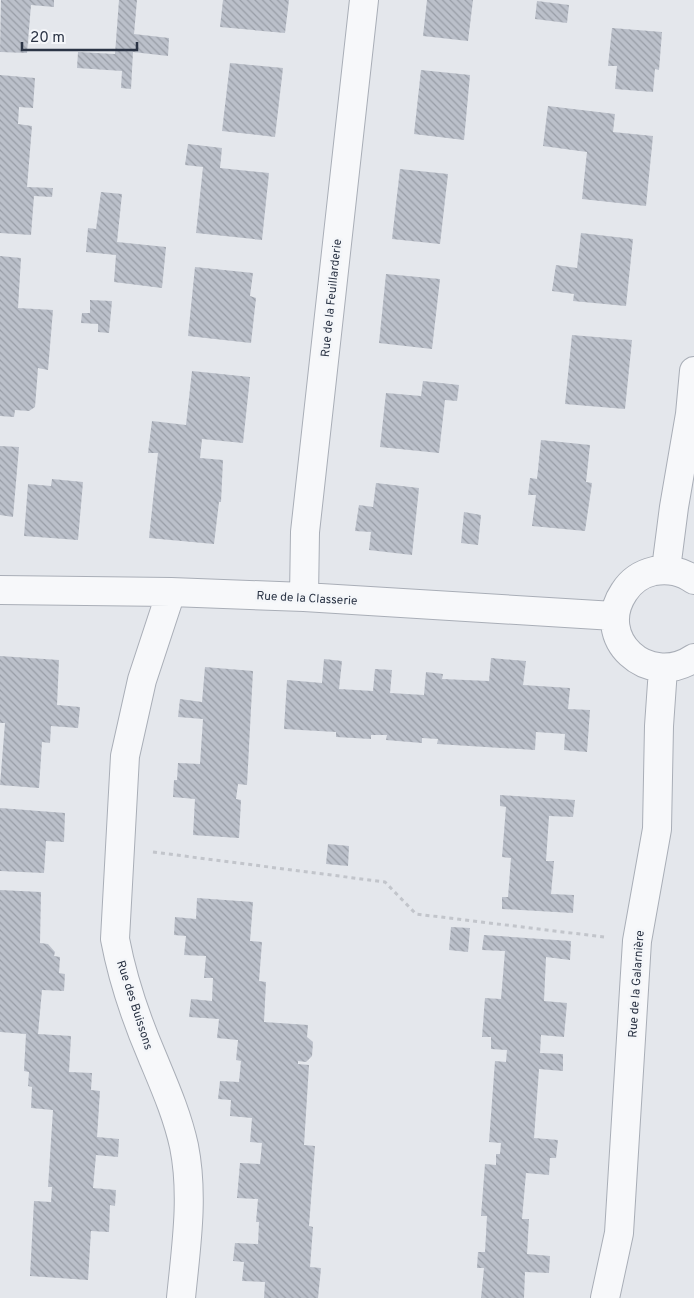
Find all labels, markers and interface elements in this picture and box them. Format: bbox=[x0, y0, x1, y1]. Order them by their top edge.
scale bar bbox=[22, 20, 138, 52]
text: 20 m bbox=[30, 29, 65, 48]
street label: Rue de la Feuillarderie bbox=[318, 238, 346, 358]
street label: Rue de la Classerie bbox=[256, 588, 358, 610]
street label: Rue de la Galarnière bbox=[625, 930, 649, 1038]
street label: Rue des Buissons bbox=[112, 959, 156, 1052]

